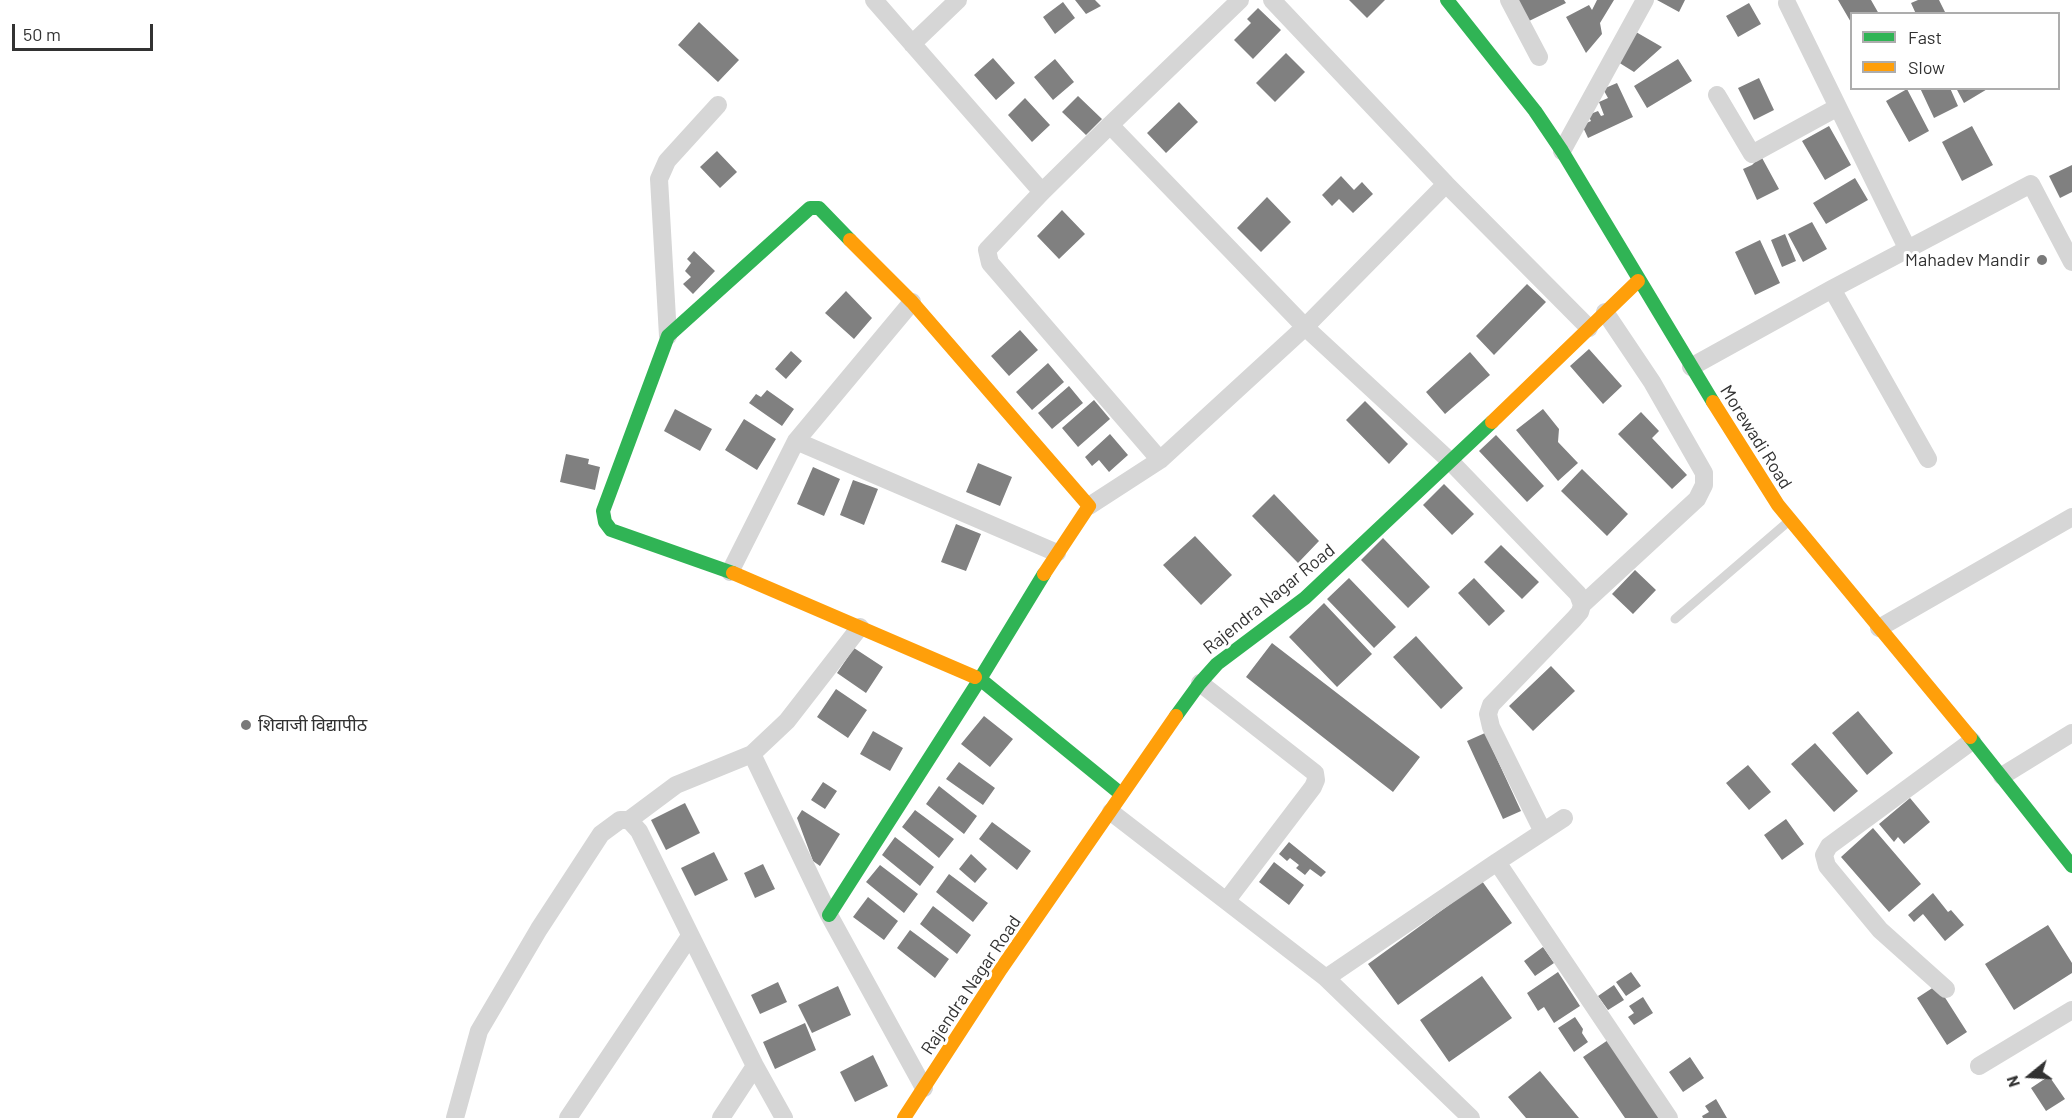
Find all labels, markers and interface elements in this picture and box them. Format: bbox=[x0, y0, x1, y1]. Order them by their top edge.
scale bar bbox=[15, 12, 156, 50]
legend bbox=[1850, 12, 2060, 90]
text: 50 m bbox=[23, 23, 61, 45]
text: Fast bbox=[1908, 26, 1942, 48]
text: Slow bbox=[1908, 56, 1945, 78]
place label: Mahadev Mandir bbox=[1905, 249, 2030, 271]
marker: Mahadev Mandir bbox=[2035, 253, 2049, 267]
street label: Morewadi Road bbox=[1715, 381, 1797, 493]
street label: Rajendra Nagar Road bbox=[1199, 539, 1339, 659]
place label: शिवाजी विद्यापीठ bbox=[258, 714, 367, 736]
marker: शिवाजी विद्यापीठ bbox=[239, 718, 253, 732]
street label: Rajendra Nagar Road bbox=[916, 911, 1026, 1059]
north arrow bbox=[2000, 1046, 2060, 1106]
text: N bbox=[2002, 1074, 2023, 1090]

